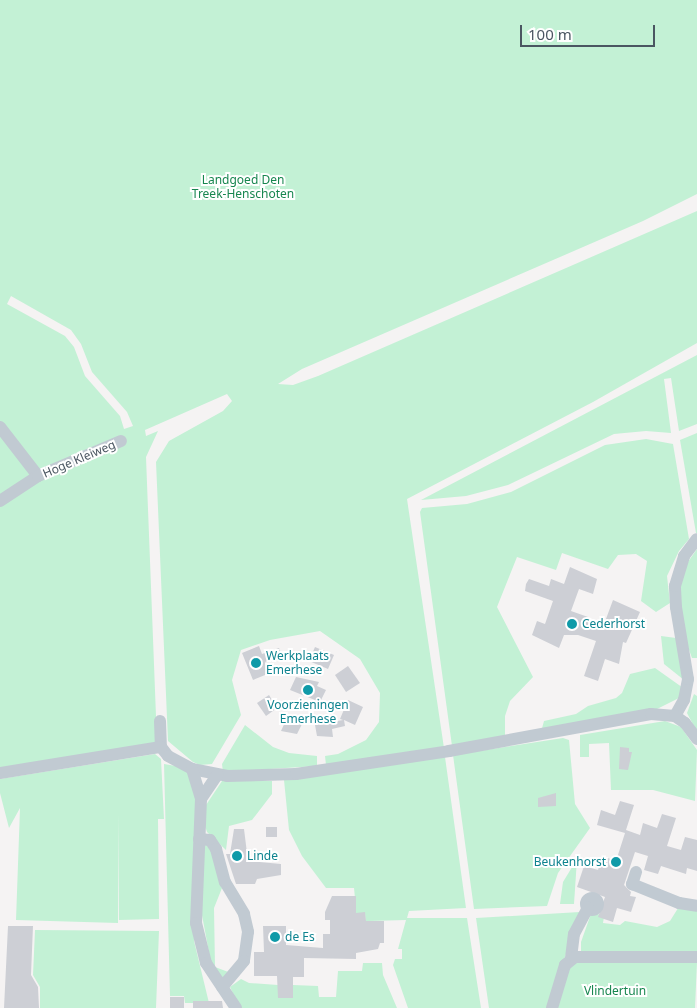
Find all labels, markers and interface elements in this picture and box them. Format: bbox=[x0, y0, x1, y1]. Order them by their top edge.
scale bar bbox=[522, 15, 657, 47]
text: 100 m bbox=[528, 24, 572, 44]
park label: Landgoed Den Treek-Henschoten bbox=[192, 173, 294, 201]
street label: Hoge Kleiweg bbox=[41, 437, 117, 481]
place label: Cederhorst bbox=[582, 617, 645, 631]
marker: Cederhorst bbox=[566, 618, 578, 630]
place label: Werkplaats Emerhese bbox=[266, 649, 329, 677]
marker: Werkplaats Emerhese bbox=[250, 657, 262, 669]
marker: Voorzieningen Emerhese bbox=[302, 684, 314, 696]
place label: Voorzieningen Emerhese bbox=[267, 698, 349, 726]
place label: Linde bbox=[247, 849, 278, 863]
marker: Linde bbox=[231, 850, 243, 862]
place label: Beukenhorst bbox=[534, 855, 606, 869]
marker: Beukenhorst bbox=[610, 856, 622, 868]
place label: de Es bbox=[285, 930, 315, 944]
marker: de Es bbox=[269, 931, 281, 943]
park label: Vlindertuin bbox=[584, 984, 646, 998]

